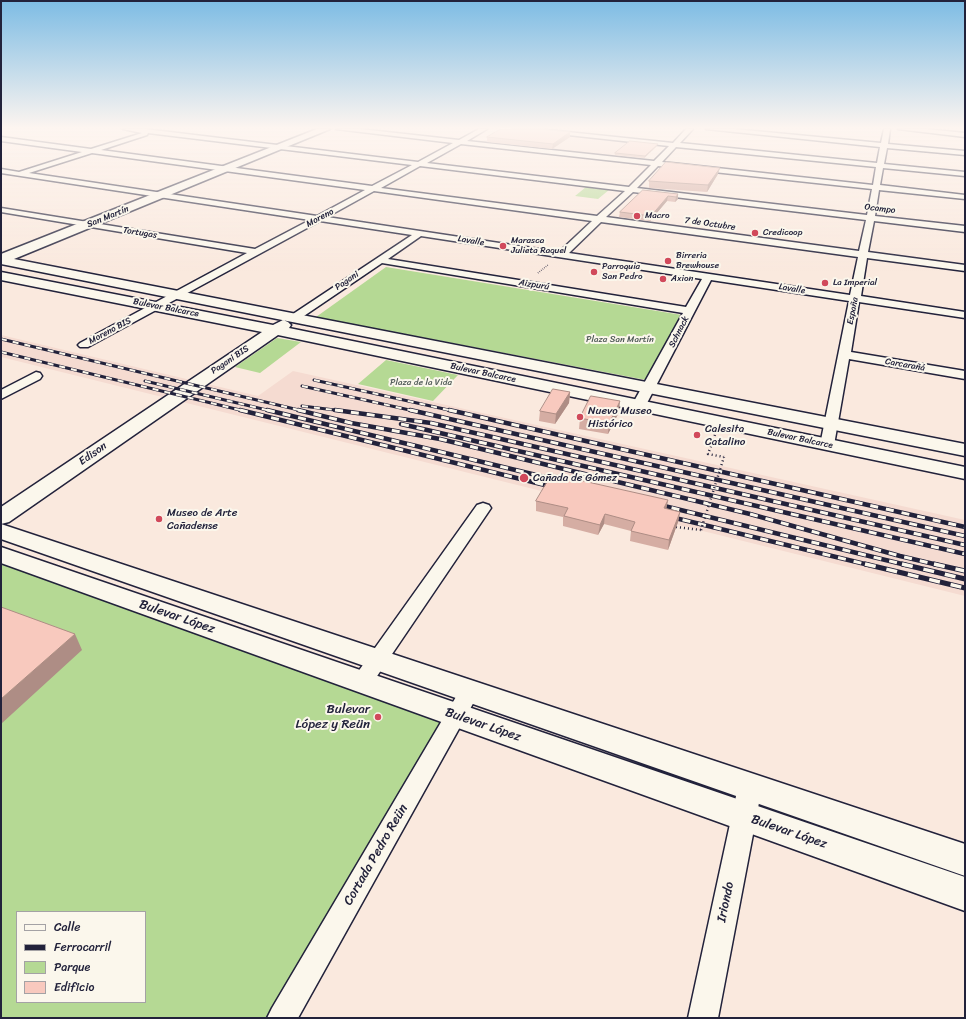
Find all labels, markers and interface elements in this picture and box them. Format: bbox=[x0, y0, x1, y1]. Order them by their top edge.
street label: Ocampo bbox=[864, 202, 896, 216]
street label: San Martín bbox=[85, 204, 131, 230]
street label: Moreno bbox=[304, 206, 336, 230]
marker: Macro bbox=[632, 211, 642, 221]
place label: Macro bbox=[645, 211, 670, 221]
street label: 7 de Octubre bbox=[684, 215, 736, 233]
street label: Tortugas bbox=[122, 225, 158, 241]
marker: Credicoop bbox=[750, 228, 760, 238]
place label: Credicoop bbox=[763, 228, 802, 238]
street label: Lavalle bbox=[457, 234, 485, 248]
place label: Marasca Julieta Raquel bbox=[511, 236, 566, 257]
marker: Marasca Julieta Raquel bbox=[498, 241, 508, 251]
place label: Birreria Brewhouse bbox=[676, 251, 719, 272]
marker: Birreria Brewhouse bbox=[663, 256, 673, 266]
place label: Parroquia San Pedro bbox=[602, 262, 642, 283]
marker: Parroquia San Pedro bbox=[589, 267, 599, 277]
street label: Pagani bbox=[333, 269, 361, 293]
marker: Axion bbox=[658, 274, 668, 284]
place label: Axion bbox=[671, 274, 693, 284]
street label: Aizpurú bbox=[518, 277, 550, 293]
marker: La Imperial bbox=[820, 278, 830, 288]
place label: La Imperial bbox=[833, 278, 877, 288]
street label: Lavalle bbox=[778, 282, 806, 296]
street label: Bulevar Balcarce bbox=[132, 296, 200, 320]
street label: España bbox=[845, 296, 861, 326]
street label: Moreno BIS bbox=[87, 315, 133, 347]
street label: Schnack bbox=[667, 315, 691, 349]
park label: Plaza San Martín bbox=[586, 335, 654, 345]
street label: Pagani BIS bbox=[209, 343, 251, 377]
street label: Carcarañá bbox=[884, 356, 926, 374]
street label: Bulevar Balcarce bbox=[449, 361, 517, 385]
park label: Plaza de la Vida bbox=[390, 378, 452, 388]
place label: Nuevo Museo Histórico bbox=[588, 404, 652, 430]
marker: Nuevo Museo Histórico bbox=[575, 412, 585, 422]
place label: Calesita Catalino bbox=[705, 422, 745, 448]
street label: Bulevar Balcarce bbox=[766, 427, 834, 451]
marker: Calesita Catalino bbox=[692, 430, 702, 440]
street label: Edison bbox=[76, 440, 110, 468]
place label: Cañada de Gómez bbox=[533, 471, 617, 485]
marker: Cañada de Gómez bbox=[518, 472, 530, 484]
place label: Museo de Arte Cañadense bbox=[167, 506, 237, 532]
marker: Museo de Arte Cañadense bbox=[154, 514, 164, 524]
street label: Bulevar López bbox=[137, 597, 217, 637]
place label: Bulevar López y Reün bbox=[296, 702, 370, 733]
street label: Bulevar López bbox=[443, 705, 523, 745]
marker: Bulevar López y Reün bbox=[373, 712, 383, 722]
street label: Cortada Pedro Reün bbox=[341, 802, 411, 908]
street label: Bulevar López bbox=[749, 812, 829, 852]
street label: Iriondo bbox=[714, 880, 738, 924]
legend bbox=[16, 911, 146, 1003]
text: Calle bbox=[54, 916, 81, 938]
text: Ferrocarril bbox=[54, 936, 111, 958]
text: Parque bbox=[54, 956, 90, 978]
text: Edificio bbox=[54, 976, 94, 998]

